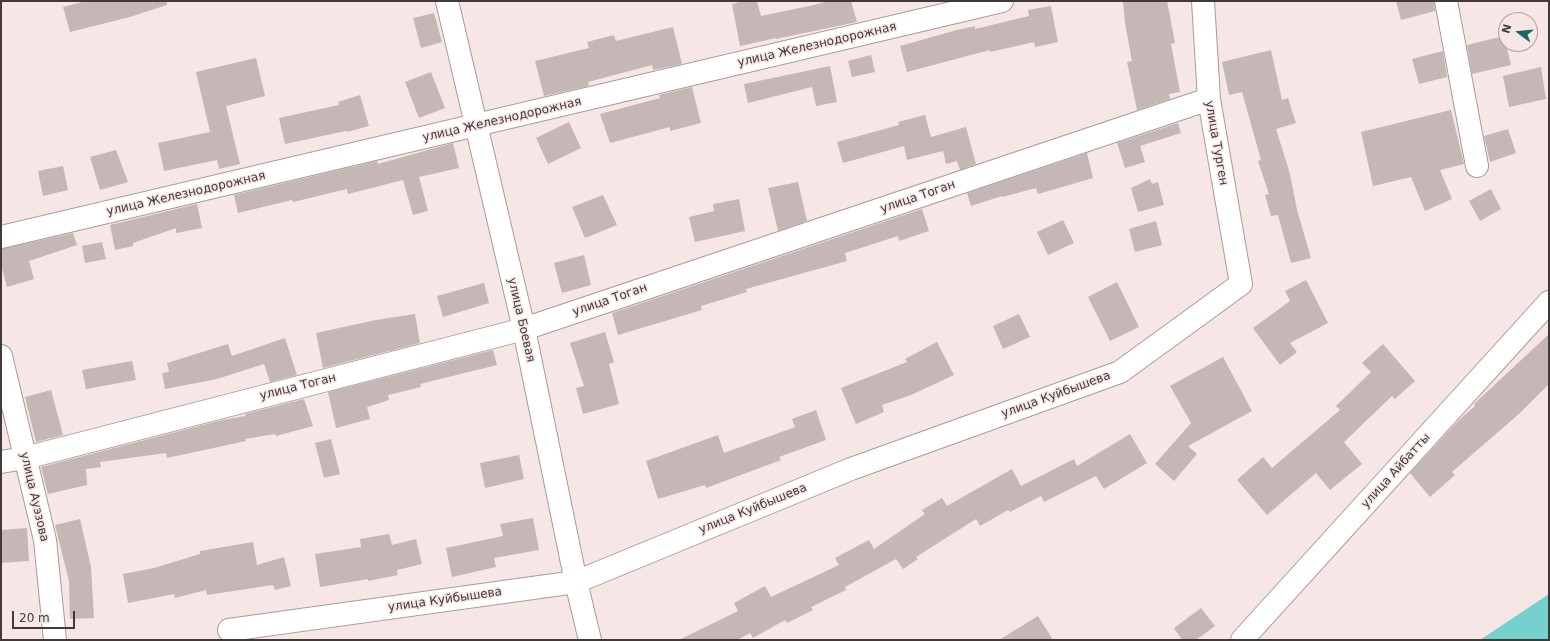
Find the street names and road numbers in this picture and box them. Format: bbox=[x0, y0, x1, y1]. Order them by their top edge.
street label: улица Железнодорожная bbox=[736, 20, 898, 70]
street label: улица Железнодорожная bbox=[421, 95, 583, 145]
street label: улица Турген bbox=[1201, 100, 1231, 186]
street label: улица Железнодорожная bbox=[105, 169, 267, 219]
street label: улица Тоган bbox=[879, 177, 957, 217]
street label: улица Боевая bbox=[504, 276, 538, 364]
street label: улица Тоган bbox=[571, 280, 649, 320]
street label: улица Куйбышева bbox=[1000, 369, 1112, 421]
street label: улица Тоган bbox=[258, 371, 338, 403]
street label: улица Айбатты bbox=[1358, 430, 1434, 512]
street label: улица Ауэзова bbox=[17, 451, 51, 543]
street label: улица Куйбышева bbox=[697, 481, 809, 537]
street label: улица Куйбышева bbox=[387, 585, 503, 615]

